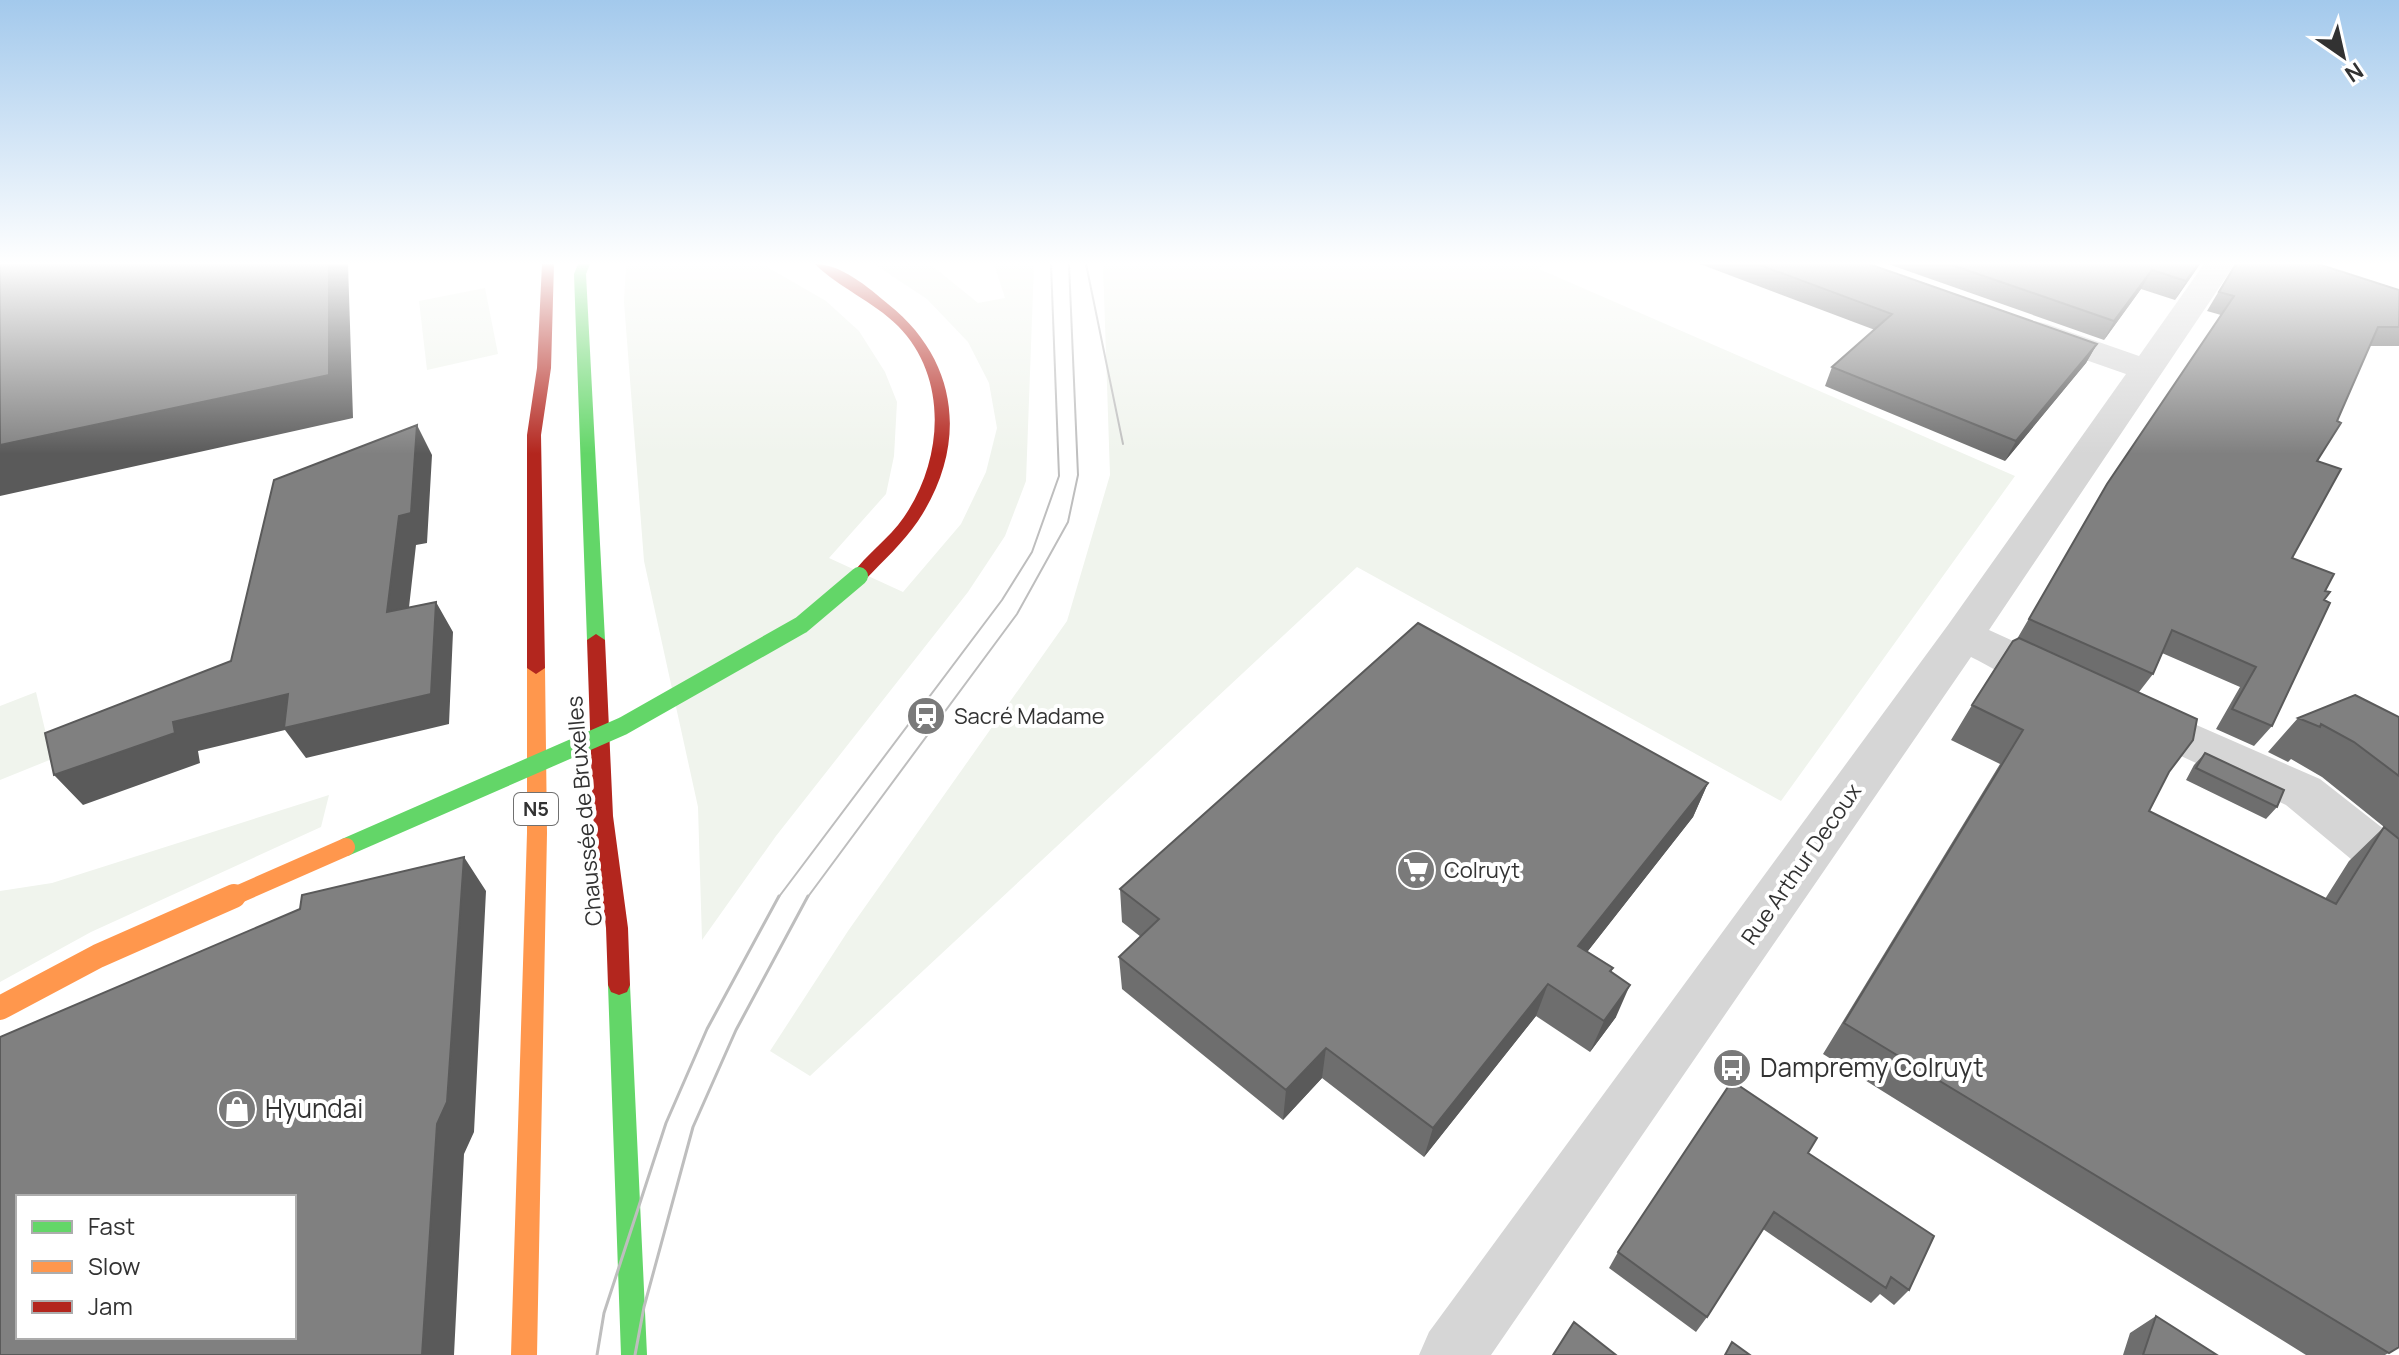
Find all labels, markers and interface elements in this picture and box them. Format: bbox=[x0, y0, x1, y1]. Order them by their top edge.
north arrow bbox=[2303, 16, 2383, 96]
text: N bbox=[2339, 56, 2369, 89]
street label: Chaussée de Bruxelles bbox=[559, 695, 609, 927]
station icon: Sacré Madame bbox=[905, 695, 947, 737]
place label: Sacré Madame bbox=[954, 701, 1105, 731]
street label: Rue Arthur Decoux bbox=[1734, 777, 1868, 951]
road number: N5 bbox=[514, 793, 558, 825]
supermarket icon: Colruyt bbox=[1395, 849, 1437, 891]
place label: Colruyt bbox=[1444, 855, 1520, 885]
bus stop icon: Dampremy Colruyt bbox=[1711, 1047, 1753, 1089]
place label: Dampremy Colruyt bbox=[1760, 1049, 1984, 1085]
shop icon: Hyundai bbox=[216, 1088, 258, 1130]
place label: Hyundai bbox=[265, 1090, 363, 1126]
legend bbox=[16, 1195, 296, 1339]
text: Fast bbox=[88, 1209, 135, 1242]
text: Slow bbox=[88, 1249, 141, 1282]
text: Jam bbox=[88, 1289, 133, 1322]

